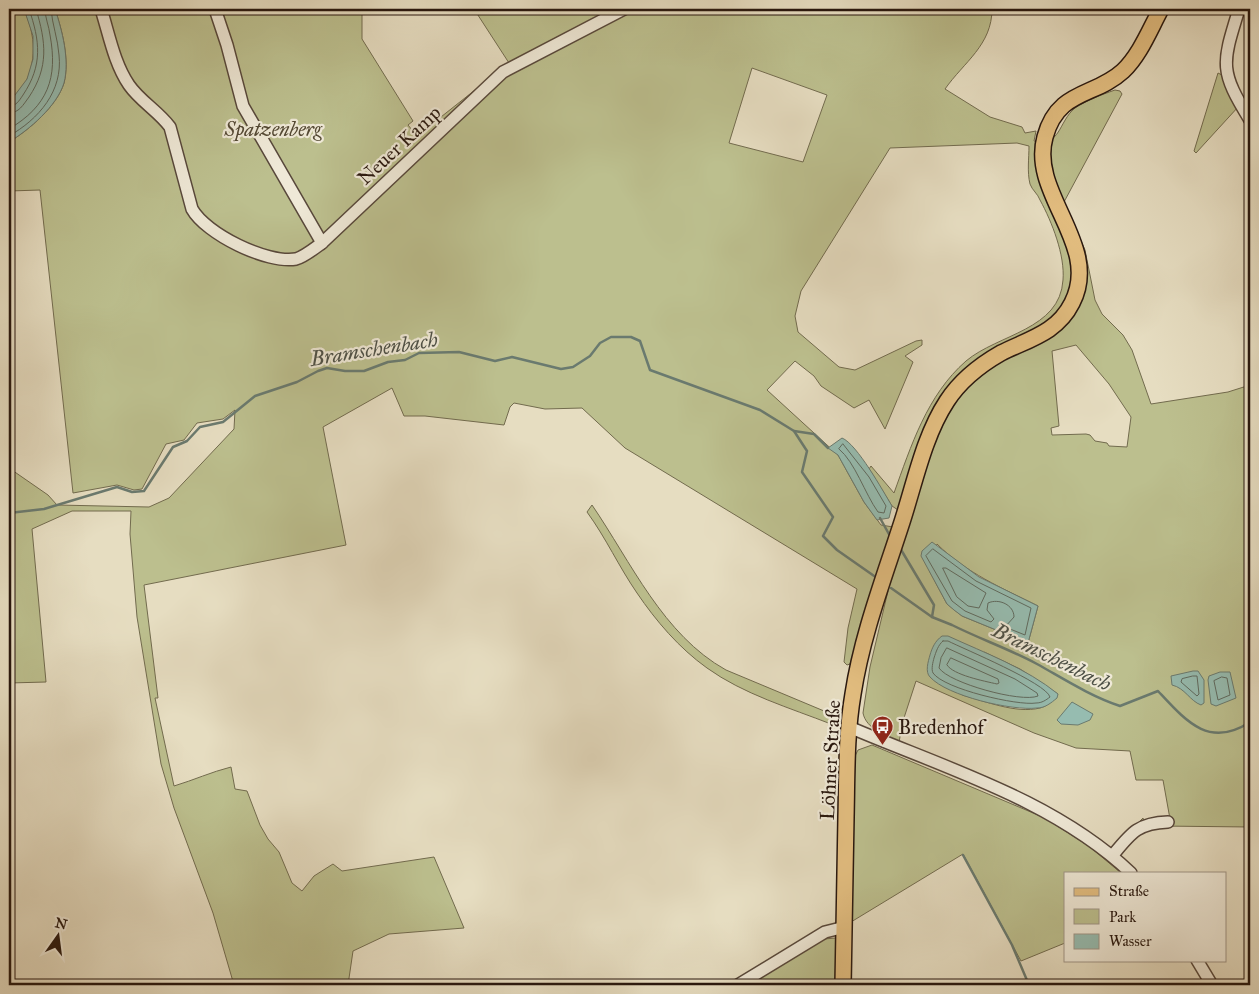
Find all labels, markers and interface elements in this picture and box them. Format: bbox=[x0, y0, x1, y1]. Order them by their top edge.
street label: Neuer Kamp bbox=[352, 100, 446, 190]
park label: Spatzenberg bbox=[223, 117, 323, 142]
water label: Bramschenbach bbox=[307, 326, 440, 372]
water label: Bramschenbach bbox=[988, 617, 1116, 697]
street label: Löhner Straße bbox=[815, 699, 845, 821]
bus stop icon: Bredenhof bbox=[870, 715, 894, 746]
place label: Bredenhof bbox=[898, 715, 987, 739]
legend bbox=[1064, 872, 1226, 962]
text: Straße bbox=[1109, 882, 1149, 900]
text: Park bbox=[1109, 908, 1136, 926]
north arrow bbox=[32, 912, 82, 962]
text: N bbox=[53, 914, 69, 934]
text: Wasser bbox=[1109, 932, 1152, 950]

